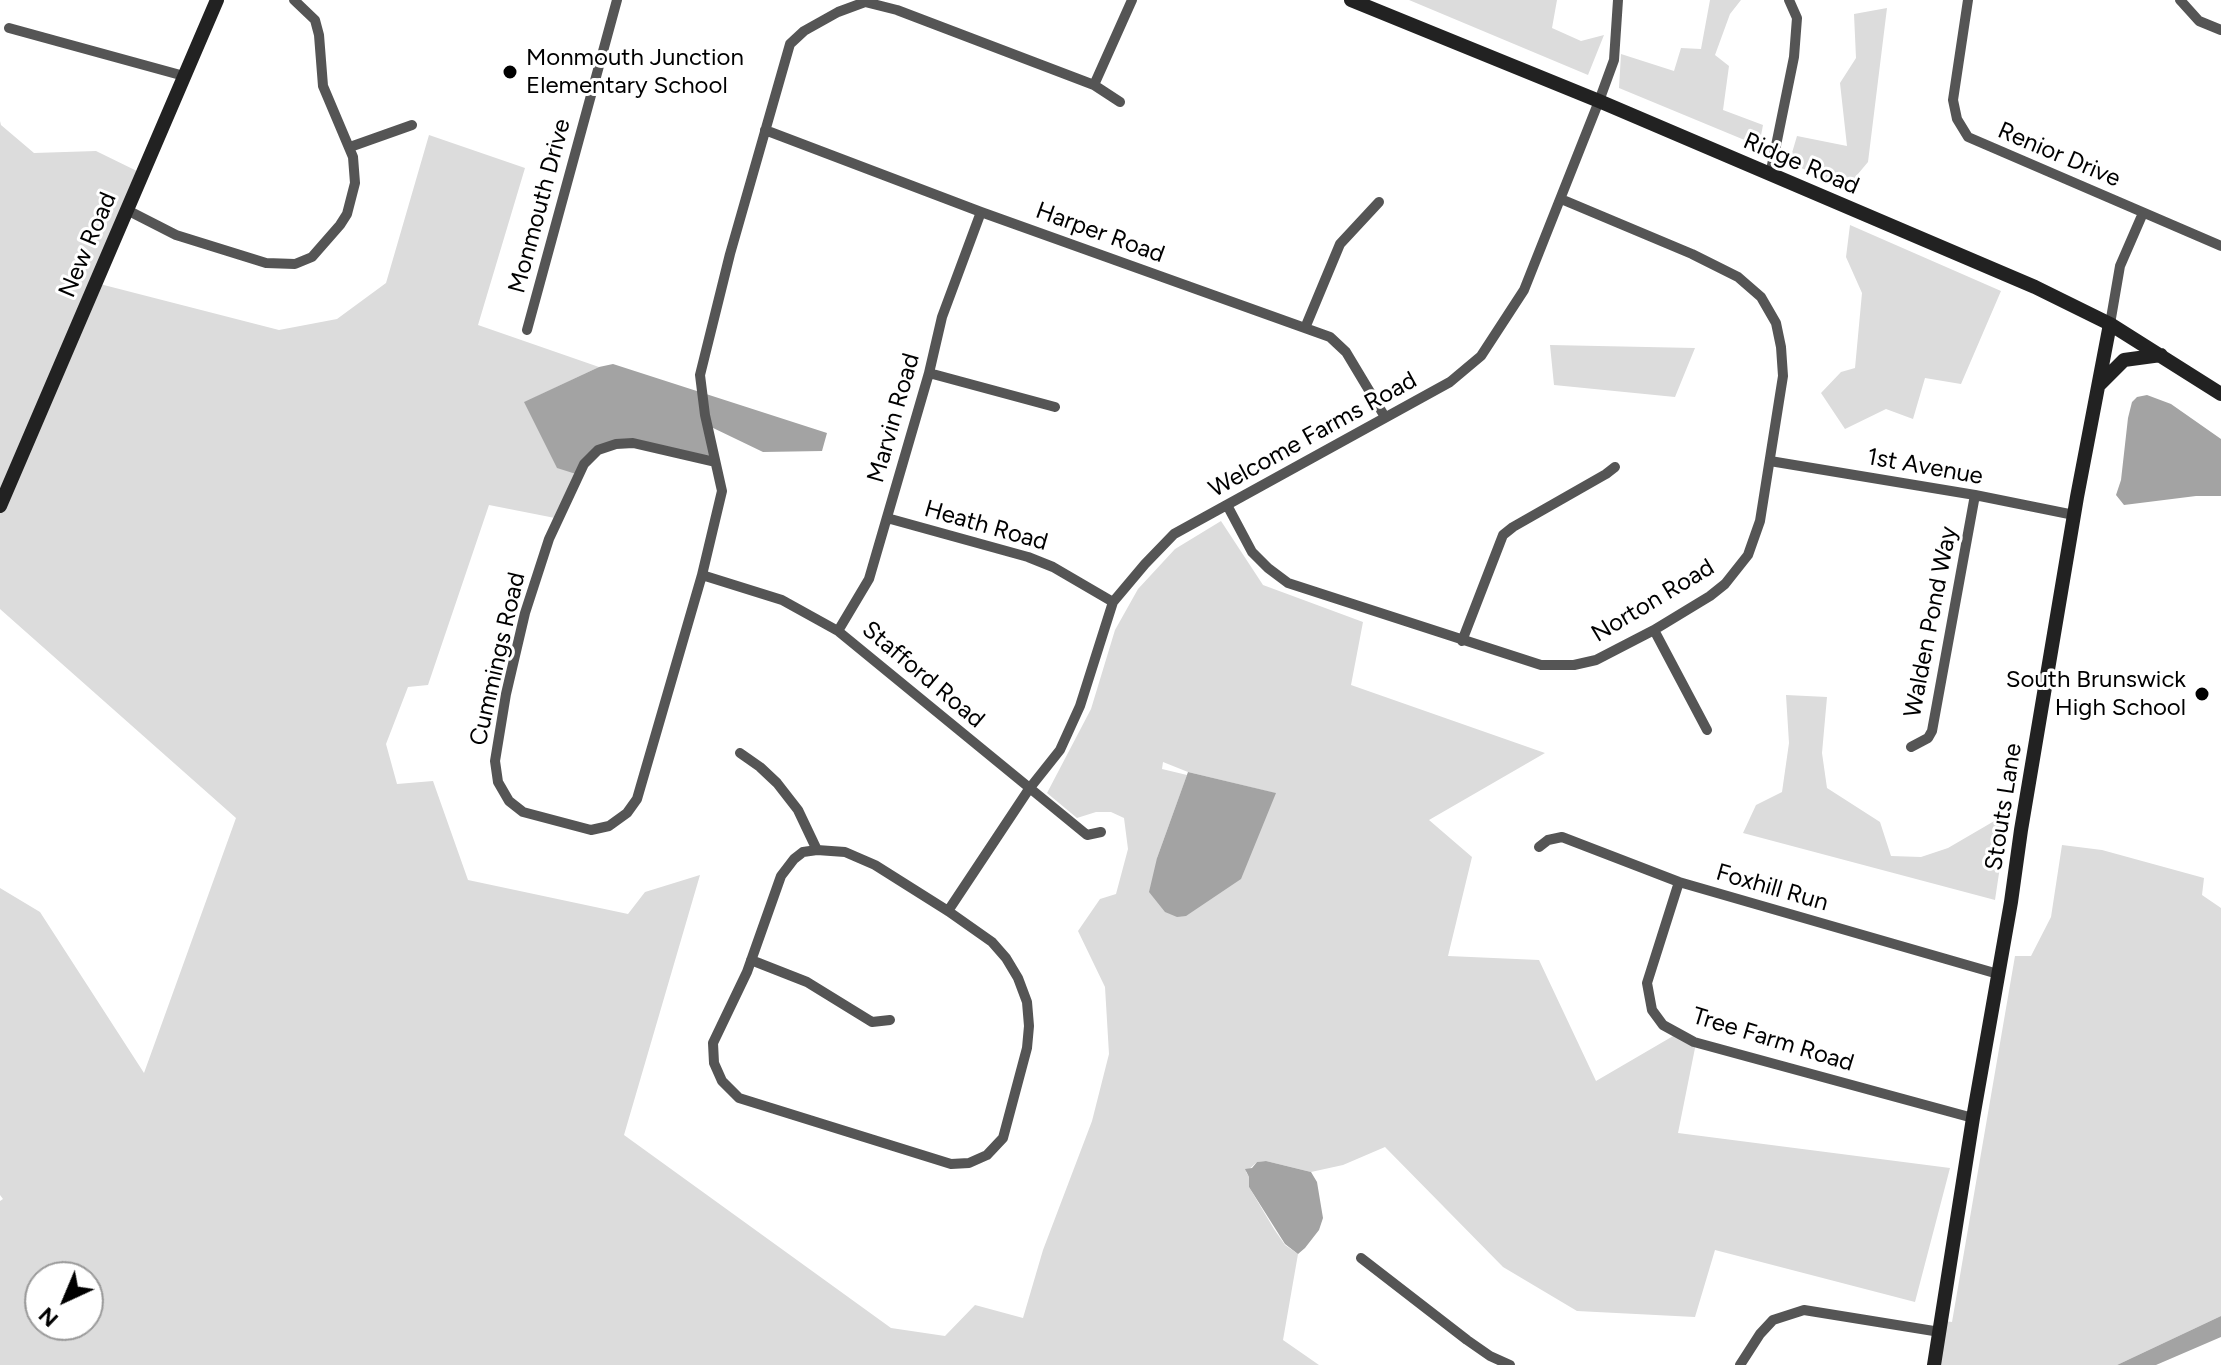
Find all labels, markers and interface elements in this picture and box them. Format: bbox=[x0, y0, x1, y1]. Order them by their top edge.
place label: Monmouth Junction Elementary School bbox=[526, 44, 744, 100]
marker: Monmouth Junction Elementary School bbox=[501, 63, 519, 81]
street label: Monmouth Drive bbox=[503, 116, 577, 296]
street label: Renior Drive bbox=[1993, 116, 2125, 194]
street label: Ridge Road bbox=[1739, 127, 1863, 201]
street label: New Road bbox=[53, 188, 123, 302]
street label: Harper Road bbox=[1032, 196, 1168, 270]
street label: Marvin Road bbox=[862, 350, 926, 486]
street label: Welcome Farms Road bbox=[1204, 366, 1422, 504]
street label: 1st Avenue bbox=[1865, 443, 1985, 491]
street label: Heath Road bbox=[921, 495, 1051, 557]
street label: Walden Pond Way bbox=[1898, 524, 1964, 720]
street label: Norton Road bbox=[1586, 553, 1720, 649]
street label: Cummings Road bbox=[464, 570, 532, 748]
street label: Stafford Road bbox=[856, 615, 990, 735]
place label: South Brunswick High School bbox=[2006, 666, 2186, 722]
marker: South Brunswick High School bbox=[2193, 685, 2211, 703]
street label: Stouts Lane bbox=[1980, 741, 2028, 873]
street label: Foxhill Run bbox=[1713, 858, 1831, 918]
street label: Tree Farm Road bbox=[1689, 1002, 1857, 1078]
north arrow bbox=[24, 1261, 104, 1341]
text: N bbox=[33, 1302, 64, 1333]

